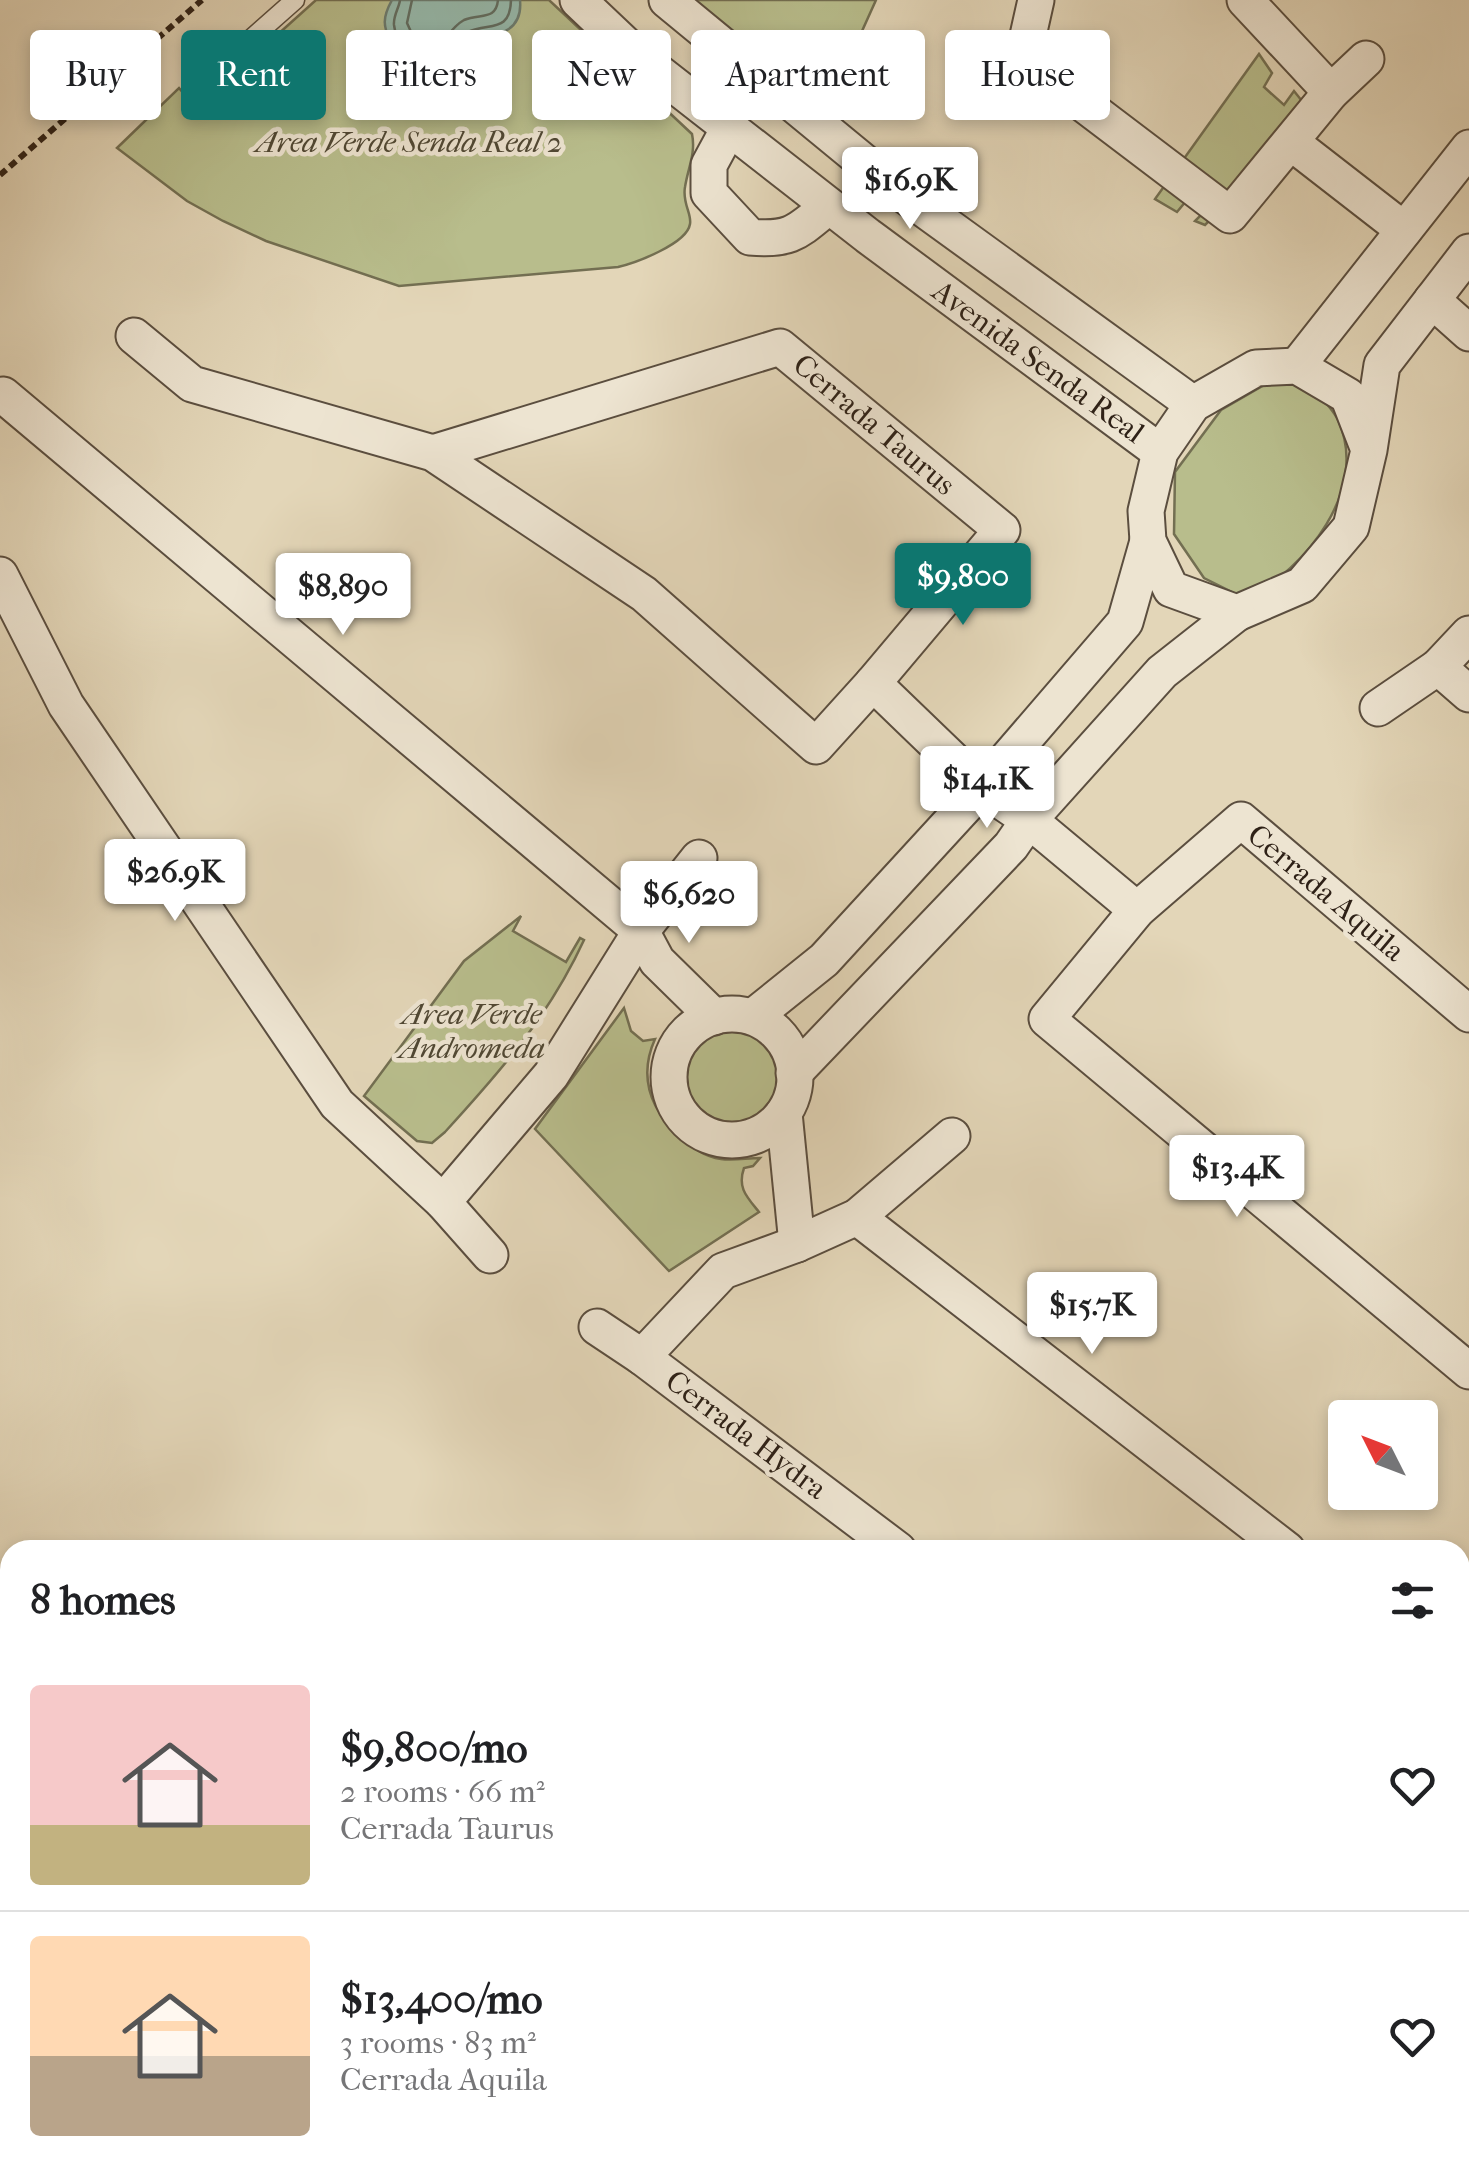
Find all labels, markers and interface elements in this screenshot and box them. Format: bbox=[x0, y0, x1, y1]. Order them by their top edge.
chip: Buy bbox=[30, 30, 161, 120]
chip: Rent bbox=[181, 30, 326, 120]
chip: Filters bbox=[346, 30, 512, 120]
chip: New bbox=[532, 30, 671, 120]
chip: Apartment bbox=[691, 30, 925, 120]
chip: House bbox=[945, 30, 1110, 120]
park label: Area Verde Senda Real 2 bbox=[252, 125, 562, 160]
pin: $16.9K bbox=[829, 147, 991, 232]
text: $16.9K bbox=[864, 161, 956, 198]
street label: Avenida Senda Real bbox=[924, 273, 1151, 451]
street label: Cerrada Taurus bbox=[786, 347, 962, 503]
pin: $9,800 bbox=[882, 543, 1044, 628]
pin: $8,890 bbox=[262, 553, 424, 638]
text: $9,800 bbox=[917, 557, 1009, 594]
text: $8,890 bbox=[298, 567, 388, 604]
pin: $14.1K bbox=[906, 746, 1068, 831]
text: $14.1K bbox=[942, 760, 1032, 797]
street label: Cerrada Aquila bbox=[1240, 817, 1412, 969]
pin: $26.9K bbox=[94, 839, 256, 924]
text: $26.9K bbox=[126, 853, 224, 890]
pin: $6,620 bbox=[608, 861, 770, 946]
text: $6,620 bbox=[643, 875, 735, 912]
park label: Area Verde Andromeda bbox=[395, 997, 545, 1066]
pin: $13.4K bbox=[1156, 1135, 1318, 1220]
text: $13.4K bbox=[1191, 1149, 1283, 1186]
pin: $15.7K bbox=[1011, 1272, 1173, 1357]
text: $15.7K bbox=[1049, 1286, 1135, 1323]
street label: Cerrada Hydra bbox=[659, 1363, 834, 1507]
north arrow bbox=[1328, 1400, 1438, 1510]
map controls bbox=[1328, 1400, 1438, 1510]
icon: filters bbox=[1385, 1573, 1440, 1628]
text: 8 homes bbox=[30, 1576, 176, 1625]
text: $9,800/mo bbox=[340, 1724, 528, 1773]
icon: home bbox=[110, 1725, 230, 1845]
icon: heart bbox=[1385, 1758, 1440, 1813]
text: 2 rooms · 66 m² bbox=[340, 1773, 545, 1810]
text: Cerrada Taurus bbox=[340, 1810, 554, 1847]
text: $13,400/mo bbox=[340, 1975, 543, 2024]
icon: home bbox=[110, 1976, 230, 2096]
icon: heart bbox=[1385, 2009, 1440, 2064]
text: 3 rooms · 83 m² bbox=[340, 2024, 536, 2061]
text: Cerrada Aquila bbox=[340, 2061, 547, 2098]

